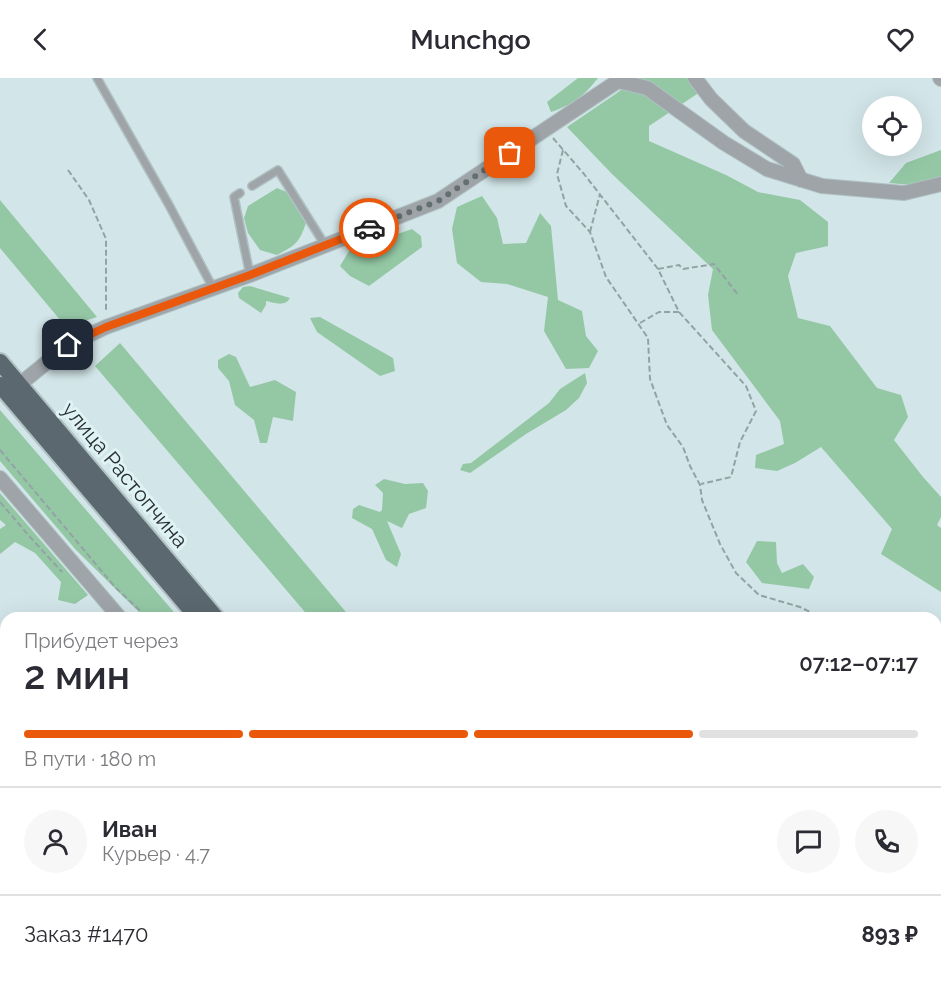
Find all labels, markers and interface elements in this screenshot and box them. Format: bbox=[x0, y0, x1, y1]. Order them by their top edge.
icon: back bbox=[24, 23, 57, 56]
icon: heart bbox=[884, 23, 917, 56]
text: Munchgo bbox=[410, 24, 531, 55]
map controls bbox=[862, 96, 922, 156]
button: locate bbox=[862, 96, 922, 156]
pin bbox=[484, 127, 535, 178]
icon: bag bbox=[493, 136, 526, 169]
courier bbox=[339, 198, 399, 258]
icon: car bbox=[353, 212, 386, 245]
pin bbox=[42, 319, 93, 370]
icon: home bbox=[51, 328, 84, 361]
street label: улица Растопчина bbox=[57, 397, 193, 552]
text: Прибудет через bbox=[24, 629, 178, 653]
text: 07:12–07:17 bbox=[799, 650, 918, 676]
text: 2 мин bbox=[24, 652, 130, 698]
text: В пути · 180 m bbox=[24, 747, 156, 771]
button: person bbox=[24, 810, 87, 873]
button: chat bbox=[777, 810, 840, 873]
button: phone bbox=[855, 810, 918, 873]
text: Иван bbox=[102, 816, 157, 842]
text: Курьер · 4.7 bbox=[102, 842, 210, 866]
text: Заказ #1470 bbox=[24, 921, 149, 947]
text: 893 ₽ bbox=[861, 921, 918, 947]

